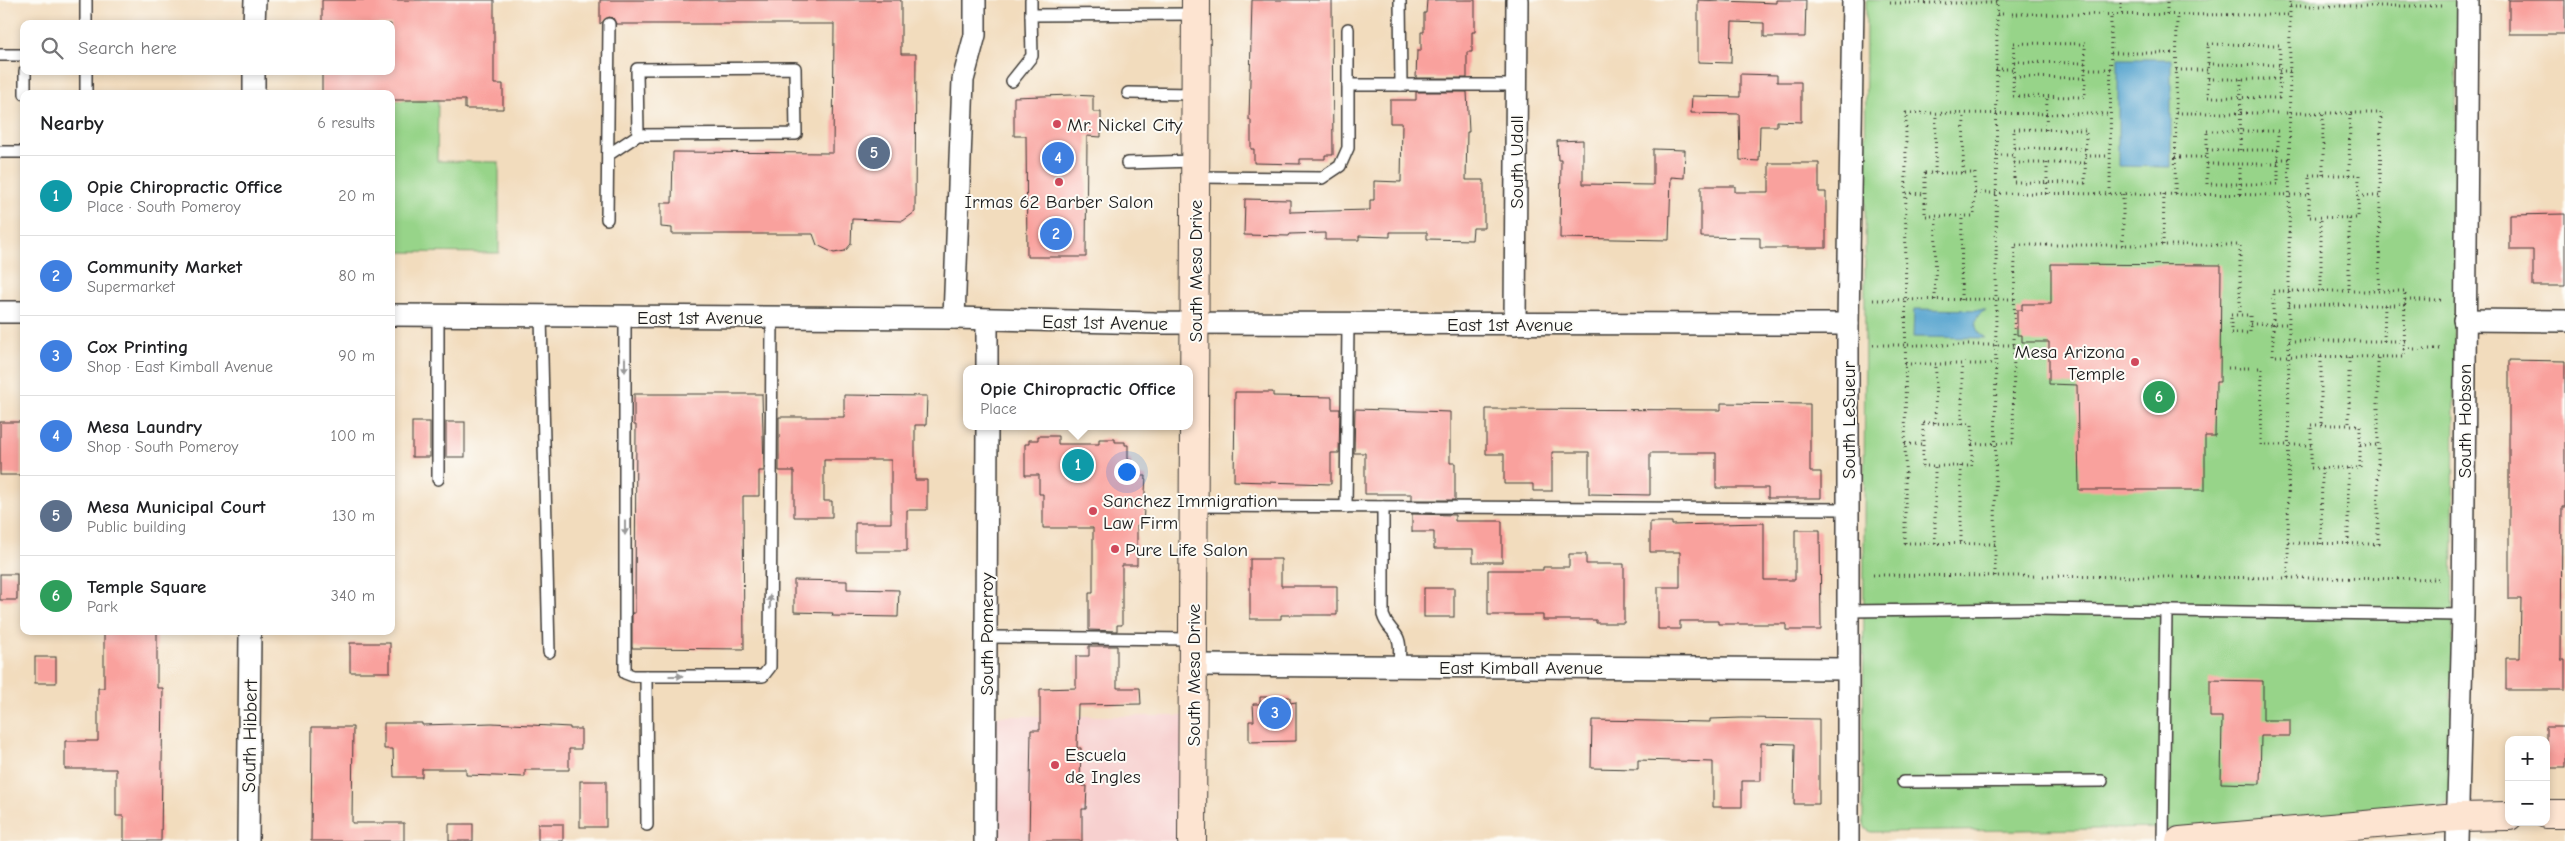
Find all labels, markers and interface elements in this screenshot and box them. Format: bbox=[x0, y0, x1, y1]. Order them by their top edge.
search box bbox=[20, 20, 395, 75]
icon: search bbox=[38, 34, 66, 62]
text: Search here bbox=[78, 37, 177, 59]
text: Nearby bbox=[40, 111, 104, 135]
text: 6 results bbox=[317, 114, 375, 132]
place label: Mr. Nickel City bbox=[1067, 114, 1183, 136]
street label: South Udall bbox=[1506, 115, 1528, 209]
marker: Mr. Nickel City bbox=[1051, 118, 1063, 130]
pin: 5 bbox=[858, 134, 890, 172]
pin: 4 bbox=[1042, 139, 1074, 177]
text: Opie Chiropractic Office bbox=[87, 176, 282, 198]
marker: Irmas 62 Barber Salon bbox=[1053, 176, 1065, 188]
text: 1 bbox=[53, 187, 59, 205]
text: 20 m bbox=[338, 187, 375, 205]
place label: Irmas 62 Barber Salon bbox=[964, 191, 1154, 213]
text: Place · South Pomeroy bbox=[87, 198, 241, 216]
street label: South Mesa Drive bbox=[1185, 200, 1207, 342]
pin: 2 bbox=[1040, 215, 1072, 253]
text: Community Market bbox=[87, 256, 242, 278]
text: 2 bbox=[52, 267, 60, 285]
text: 80 m bbox=[338, 267, 375, 285]
text: Supermarket bbox=[87, 278, 175, 296]
street label: East 1st Avenue bbox=[637, 307, 763, 329]
street label: East 1st Avenue bbox=[1042, 311, 1168, 335]
street label: East 1st Avenue bbox=[1447, 314, 1573, 336]
text: Cox Printing bbox=[87, 336, 189, 358]
place label: Mesa Arizona Temple bbox=[2014, 341, 2125, 385]
text: 3 bbox=[52, 347, 60, 365]
text: 90 m bbox=[338, 347, 375, 365]
marker: Mesa Arizona Temple bbox=[2129, 356, 2141, 368]
one-way arrow bbox=[621, 357, 629, 373]
text: Shop · East Kimball Avenue bbox=[87, 358, 273, 376]
street label: South LeSueur bbox=[1838, 361, 1860, 479]
street label: South Hobson bbox=[2454, 364, 2476, 478]
popup bbox=[963, 365, 1193, 430]
text: Opie Chiropractic Office bbox=[980, 378, 1176, 400]
pin: 6 bbox=[2143, 378, 2175, 416]
text: Place bbox=[980, 400, 1017, 418]
text: Mesa Laundry bbox=[87, 416, 202, 438]
text: 4 bbox=[52, 427, 60, 445]
text: 100 m bbox=[331, 427, 375, 445]
text: Shop · South Pomeroy bbox=[87, 438, 238, 456]
pin: 1 bbox=[1062, 446, 1094, 484]
your location bbox=[1114, 459, 1140, 485]
place label: Sanchez Immigration Law Firm bbox=[1103, 490, 1278, 534]
text: Mesa Municipal Court bbox=[87, 496, 266, 518]
marker: Sanchez Immigration Law Firm bbox=[1087, 505, 1099, 517]
text: 5 bbox=[52, 507, 60, 525]
text: 130 m bbox=[332, 507, 375, 525]
text: Public building bbox=[87, 518, 186, 536]
one-way arrow bbox=[621, 520, 629, 536]
place label: Pure Life Salon bbox=[1125, 539, 1248, 561]
marker: Pure Life Salon bbox=[1109, 543, 1121, 555]
street label: South Pomeroy bbox=[976, 572, 998, 696]
text: Temple Square bbox=[87, 576, 206, 598]
text: 6 bbox=[52, 587, 60, 605]
text: 340 m bbox=[331, 587, 375, 605]
one-way arrow bbox=[766, 594, 774, 610]
text: Park bbox=[87, 598, 118, 616]
street label: South Mesa Drive bbox=[1183, 604, 1205, 746]
street label: East Kimball Avenue bbox=[1439, 657, 1603, 679]
one-way arrow bbox=[669, 672, 685, 680]
street label: South Hibbert bbox=[238, 679, 262, 793]
pin: 3 bbox=[1259, 694, 1291, 732]
map controls bbox=[2505, 736, 2550, 826]
button: + bbox=[2505, 736, 2550, 781]
place label: Escuela de Ingles bbox=[1065, 744, 1141, 788]
marker: Escuela de Ingles bbox=[1049, 759, 1061, 771]
button: − bbox=[2505, 781, 2550, 826]

